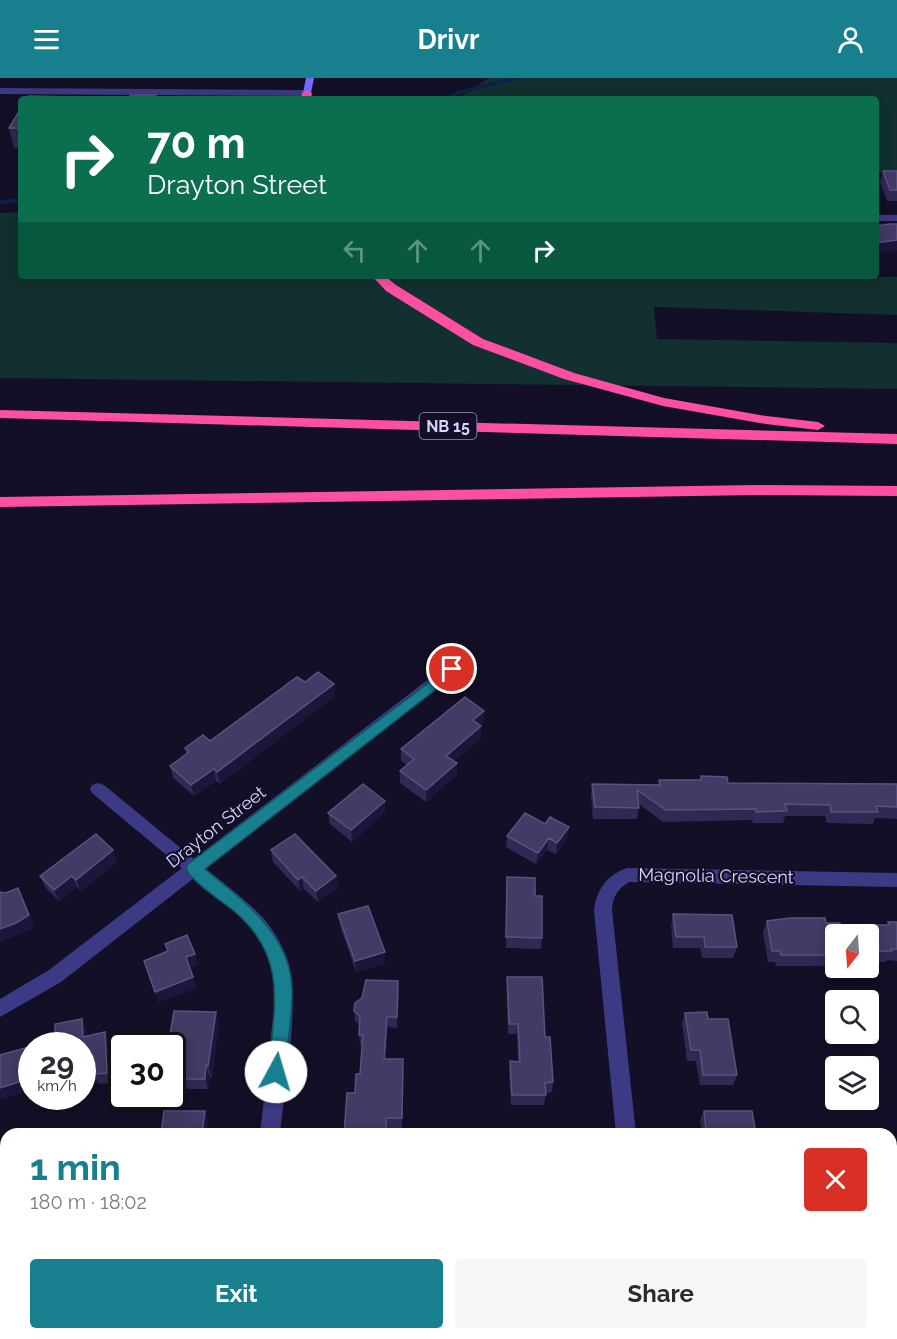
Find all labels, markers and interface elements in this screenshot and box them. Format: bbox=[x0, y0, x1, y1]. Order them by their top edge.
icon: menu bbox=[30, 23, 63, 56]
icon: person bbox=[834, 23, 867, 56]
text: Drivr bbox=[418, 24, 479, 55]
text: 70 m bbox=[147, 119, 246, 168]
icon: right bbox=[48, 120, 126, 198]
text: Drayton Street bbox=[147, 169, 327, 200]
icon: left bbox=[338, 234, 371, 267]
icon: ahead bbox=[401, 234, 434, 267]
icon: ahead bbox=[464, 234, 497, 267]
icon: right bbox=[527, 234, 560, 267]
road number: NB 15 bbox=[420, 413, 476, 439]
pin bbox=[426, 643, 477, 694]
icon: arrive bbox=[435, 652, 468, 685]
street label: Drayton Street bbox=[162, 781, 269, 872]
street label: Magnolia Crescent bbox=[638, 864, 794, 887]
north arrow bbox=[825, 924, 879, 978]
map controls bbox=[825, 924, 879, 1110]
button: search bbox=[825, 990, 879, 1044]
speed limit sign: 30 bbox=[108, 1032, 186, 1110]
position arrow bbox=[244, 1040, 308, 1104]
text: 29 bbox=[40, 1046, 74, 1081]
button: layers bbox=[825, 1056, 879, 1110]
text: km/h bbox=[37, 1077, 77, 1095]
text: 1 min bbox=[30, 1146, 121, 1188]
button: close bbox=[804, 1148, 867, 1211]
text: 180 m · 18:02 bbox=[30, 1190, 147, 1214]
button: Exit bbox=[30, 1259, 443, 1328]
button: Share bbox=[455, 1259, 867, 1328]

